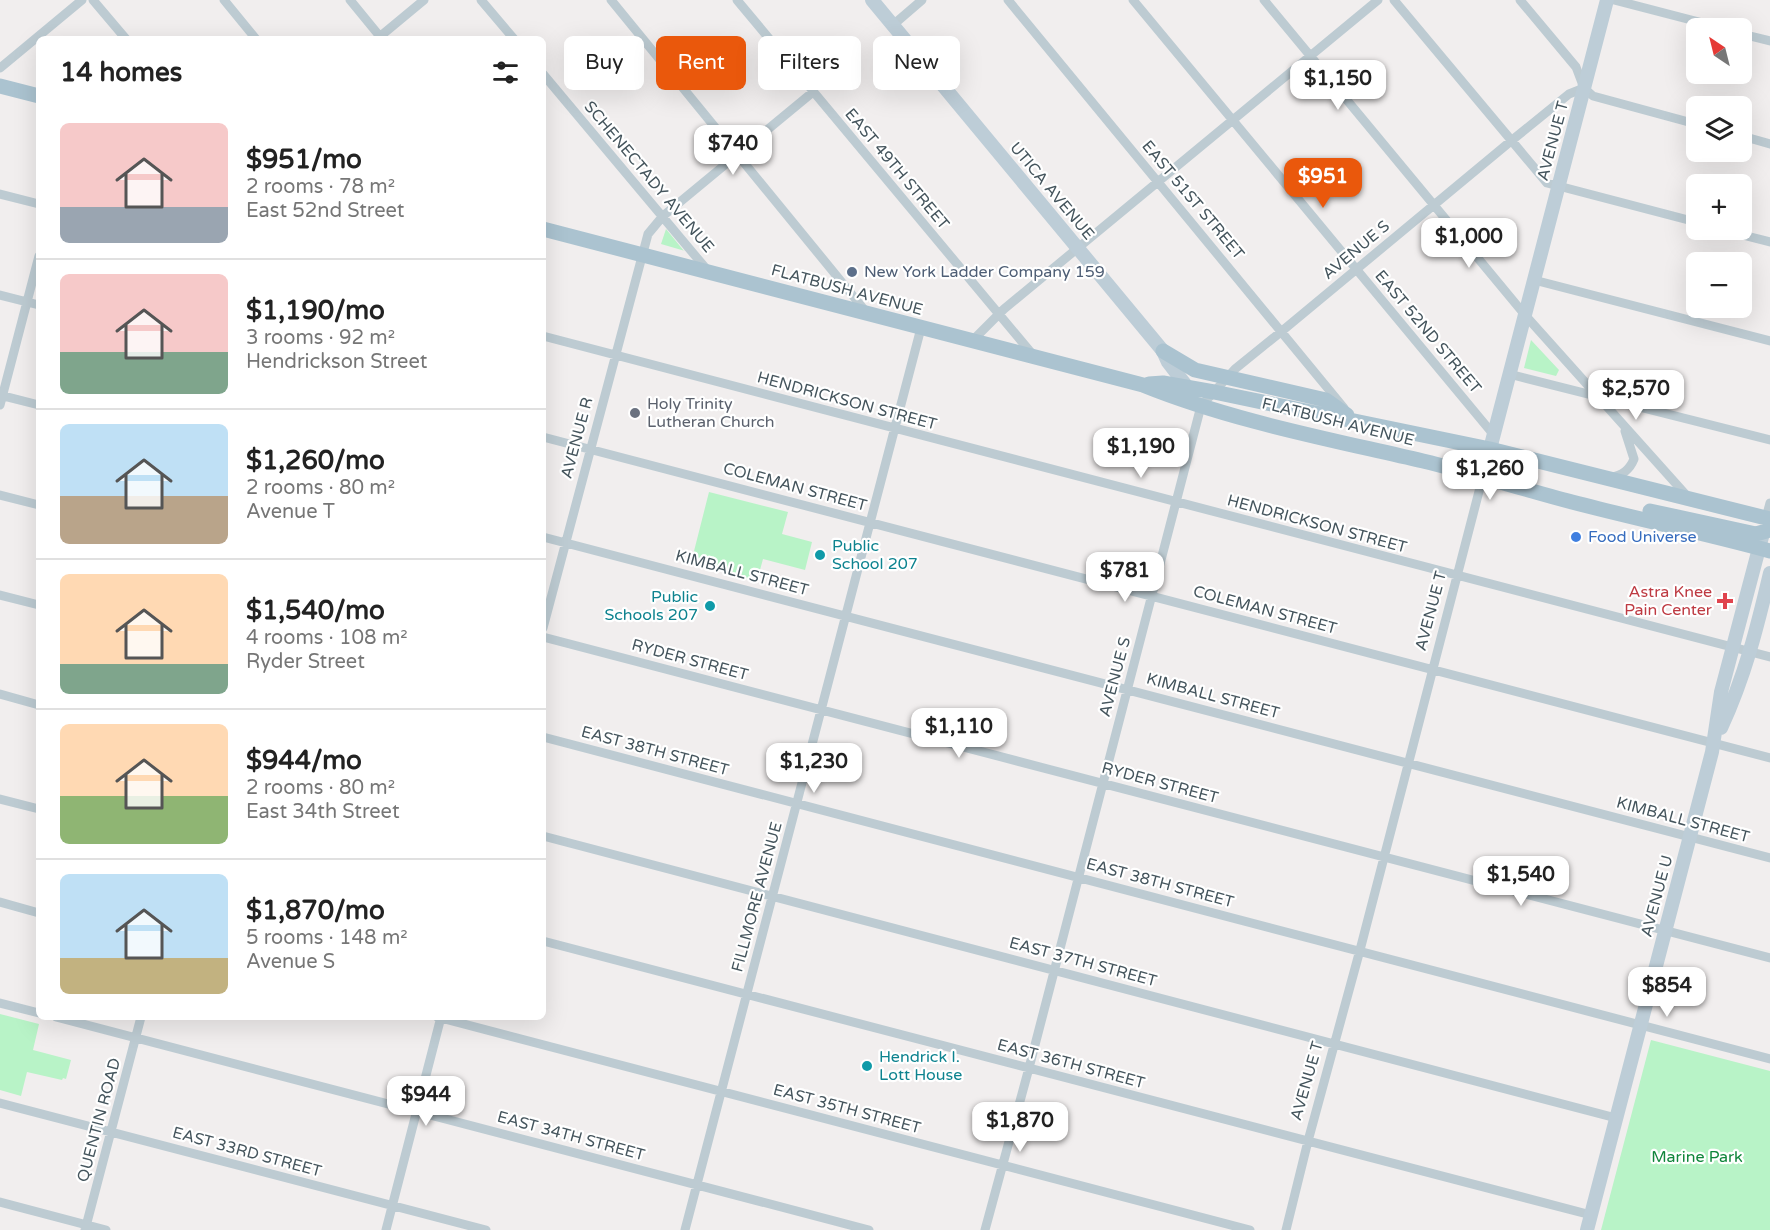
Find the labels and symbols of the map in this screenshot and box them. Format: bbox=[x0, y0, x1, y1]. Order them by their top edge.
north arrow bbox=[1686, 18, 1752, 84]
pin: $1,150 bbox=[1289, 60, 1387, 111]
street label: SCHENECTADY AVENUE bbox=[580, 97, 718, 257]
street label: AVENUE T bbox=[1533, 99, 1573, 183]
street label: EAST 49TH STREET bbox=[841, 104, 954, 234]
pin: $740 bbox=[697, 125, 769, 176]
street label: EAST 51ST STREET bbox=[1137, 136, 1249, 264]
street label: UTICA AVENUE bbox=[1005, 138, 1099, 244]
pin: $951 bbox=[1287, 158, 1359, 209]
street label: AVENUE S bbox=[1318, 216, 1394, 284]
pin: $1,000 bbox=[1420, 218, 1518, 269]
street label: FLATBUSH AVENUE bbox=[769, 260, 925, 320]
place label: New York Ladder Company 159 bbox=[864, 262, 1105, 282]
marker: New York Ladder Company 159 bbox=[845, 265, 859, 279]
street label: EAST 52ND STREET bbox=[1371, 266, 1486, 398]
street label: HENDRICKSON STREET bbox=[755, 367, 939, 435]
pin: $2,570 bbox=[1587, 370, 1685, 421]
street label: FLATBUSH AVENUE bbox=[1260, 393, 1416, 451]
place label: Holy Trinity Lutheran Church bbox=[647, 394, 775, 432]
street label: AVENUE R bbox=[557, 395, 597, 481]
marker: Holy Trinity Lutheran Church bbox=[628, 406, 642, 420]
pin: $1,190 bbox=[1092, 428, 1190, 479]
pin: $1,260 bbox=[1441, 450, 1539, 501]
street label: COLEMAN STREET bbox=[721, 458, 869, 516]
street label: HENDRICKSON STREET bbox=[1225, 490, 1409, 558]
place label: Food Universe bbox=[1588, 527, 1697, 547]
marker: Food Universe bbox=[1569, 530, 1583, 544]
place label: Public School 207 bbox=[832, 536, 918, 574]
street label: KIMBALL STREET bbox=[673, 546, 811, 600]
marker: Public School 207 bbox=[813, 548, 827, 562]
pin: $781 bbox=[1089, 552, 1161, 603]
street label: AVENUE T bbox=[1411, 569, 1451, 653]
street label: COLEMAN STREET bbox=[1191, 581, 1339, 639]
place label: Astra Knee Pain Center bbox=[1624, 582, 1713, 620]
place label: Public Schools 207 bbox=[604, 587, 698, 625]
marker: Astra Knee Pain Center bbox=[1716, 592, 1734, 610]
marker: Public Schools 207 bbox=[703, 599, 717, 613]
street label: RYDER STREET bbox=[629, 635, 751, 685]
street label: AVENUE S bbox=[1095, 635, 1135, 719]
street label: KIMBALL STREET bbox=[1144, 669, 1282, 723]
pin: $1,110 bbox=[910, 708, 1008, 759]
street label: EAST 38TH STREET bbox=[579, 722, 731, 780]
pin: $1,230 bbox=[765, 743, 863, 794]
street label: RYDER STREET bbox=[1099, 758, 1221, 808]
street label: KIMBALL STREET bbox=[1614, 793, 1752, 847]
street label: FILLMORE AVENUE bbox=[727, 820, 787, 974]
street label: AVENUE U bbox=[1636, 853, 1678, 939]
street label: EAST 38TH STREET bbox=[1084, 854, 1236, 912]
pin: $1,540 bbox=[1472, 856, 1570, 907]
street label: EAST 37TH STREET bbox=[1007, 933, 1159, 991]
pin: $854 bbox=[1631, 967, 1703, 1018]
street label: EAST 36TH STREET bbox=[995, 1035, 1147, 1093]
street label: AVENUE T bbox=[1286, 1039, 1328, 1123]
place label: Hendrick I. Lott House bbox=[879, 1047, 962, 1085]
street label: QUENTIN ROAD bbox=[73, 1056, 125, 1184]
marker: Hendrick I. Lott House bbox=[860, 1059, 874, 1073]
pin: $944 bbox=[390, 1076, 462, 1127]
street label: EAST 35TH STREET bbox=[771, 1080, 923, 1138]
pin: $1,870 bbox=[971, 1102, 1069, 1153]
street label: EAST 34TH STREET bbox=[495, 1107, 647, 1165]
street label: EAST 33RD STREET bbox=[170, 1122, 324, 1182]
park label: Marine Park bbox=[1651, 1147, 1743, 1167]

